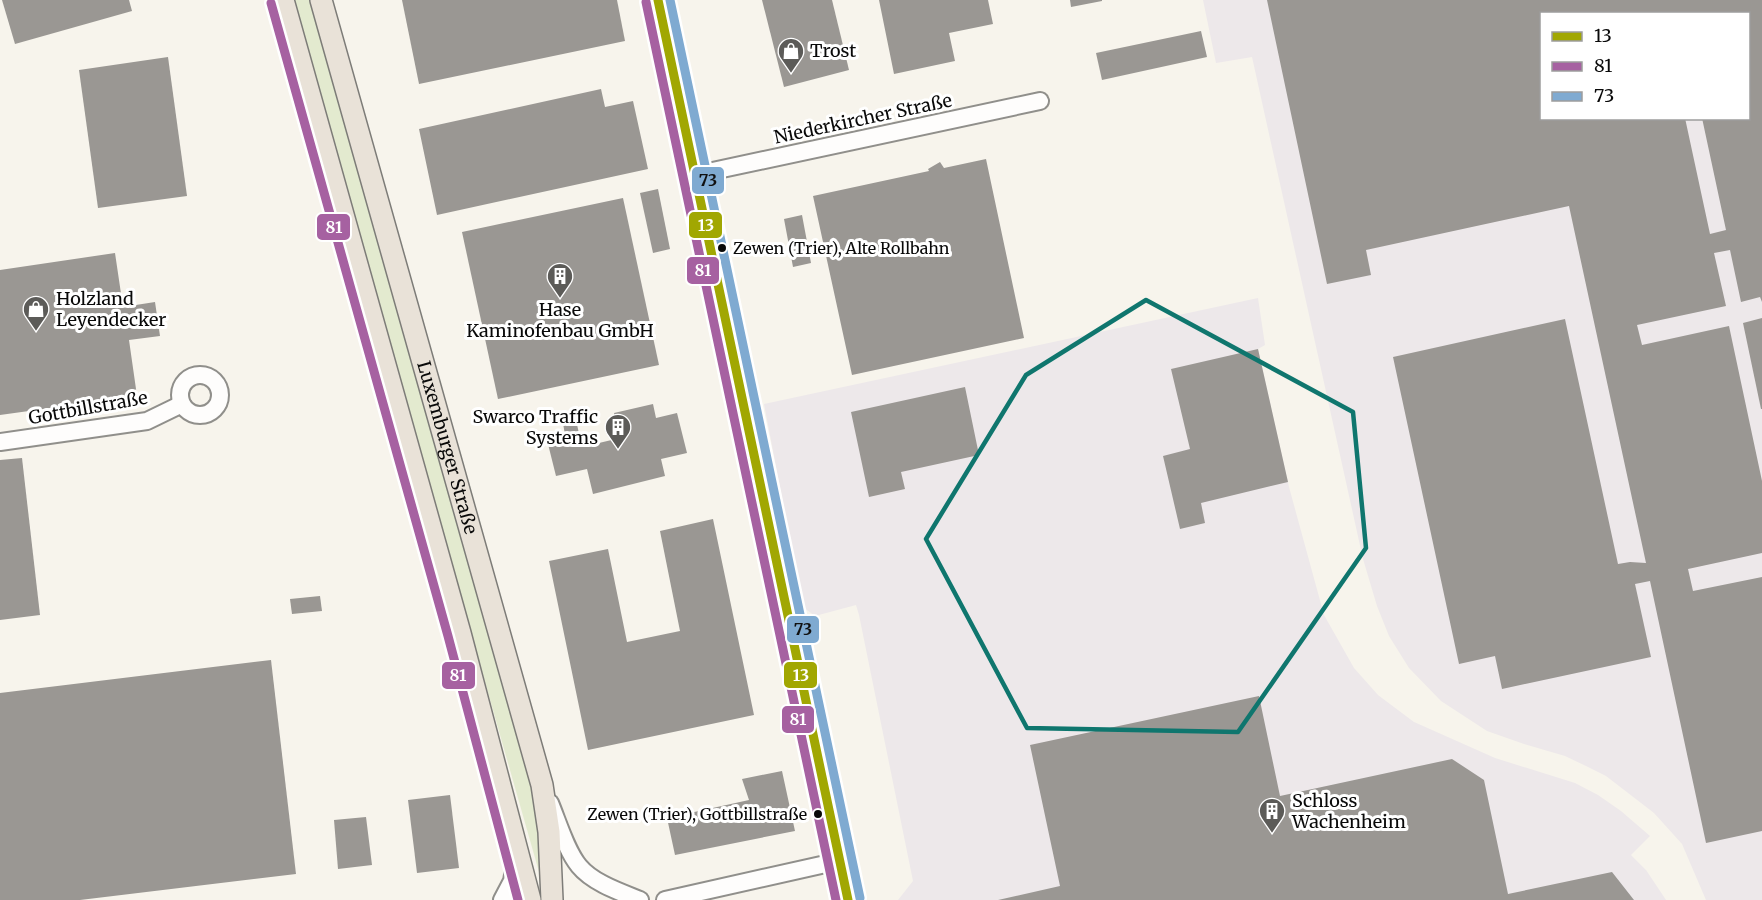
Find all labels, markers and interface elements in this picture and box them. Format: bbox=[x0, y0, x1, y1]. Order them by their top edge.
legend bbox=[1540, 12, 1750, 120]
text: 13 bbox=[1594, 24, 1612, 47]
shop icon: Trost bbox=[776, 36, 806, 74]
place label: Trost bbox=[810, 39, 856, 62]
text: 81 bbox=[1594, 54, 1612, 77]
text: 73 bbox=[1594, 84, 1614, 107]
street label: Niederkircher Straße bbox=[772, 88, 954, 149]
line badge: 73 bbox=[691, 166, 725, 195]
text: 73 bbox=[699, 170, 717, 190]
line badge: 13 bbox=[688, 211, 723, 239]
line badge: 81 bbox=[316, 213, 351, 241]
text: 13 bbox=[698, 215, 714, 235]
text: 81 bbox=[326, 217, 343, 237]
place label: Zewen (Trier), Alte Rollbahn bbox=[733, 238, 950, 258]
marker: Zewen (Trier), Alte Rollbahn bbox=[716, 242, 728, 254]
line badge: 81 bbox=[686, 256, 720, 285]
text: 81 bbox=[695, 260, 712, 280]
building icon: Hase Kaminofenbau GmbH bbox=[545, 261, 575, 299]
place label: Holzland Leyendecker bbox=[56, 287, 166, 331]
shop icon: Holzland Leyendecker bbox=[21, 294, 51, 332]
place label: Hase Kaminofenbau GmbH bbox=[466, 298, 654, 342]
street label: Luxemburger Straße bbox=[412, 358, 483, 537]
street label: Gottbillstraße bbox=[27, 386, 149, 429]
place label: Swarco Traffic Systems bbox=[473, 405, 598, 449]
building icon: Swarco Traffic Systems bbox=[603, 412, 633, 450]
line badge: 73 bbox=[786, 615, 820, 644]
text: 73 bbox=[794, 619, 812, 639]
line badge: 81 bbox=[441, 661, 476, 690]
line badge: 13 bbox=[783, 661, 818, 689]
text: 81 bbox=[450, 665, 467, 685]
text: 13 bbox=[793, 665, 809, 685]
line badge: 81 bbox=[781, 705, 815, 734]
text: 81 bbox=[790, 709, 807, 729]
place label: Schloss Wachenheim bbox=[1291, 789, 1406, 833]
building icon: Schloss Wachenheim bbox=[1257, 796, 1287, 834]
place label: Zewen (Trier), Gottbillstraße bbox=[587, 804, 807, 824]
marker: Zewen (Trier), Gottbillstraße bbox=[812, 808, 824, 820]

